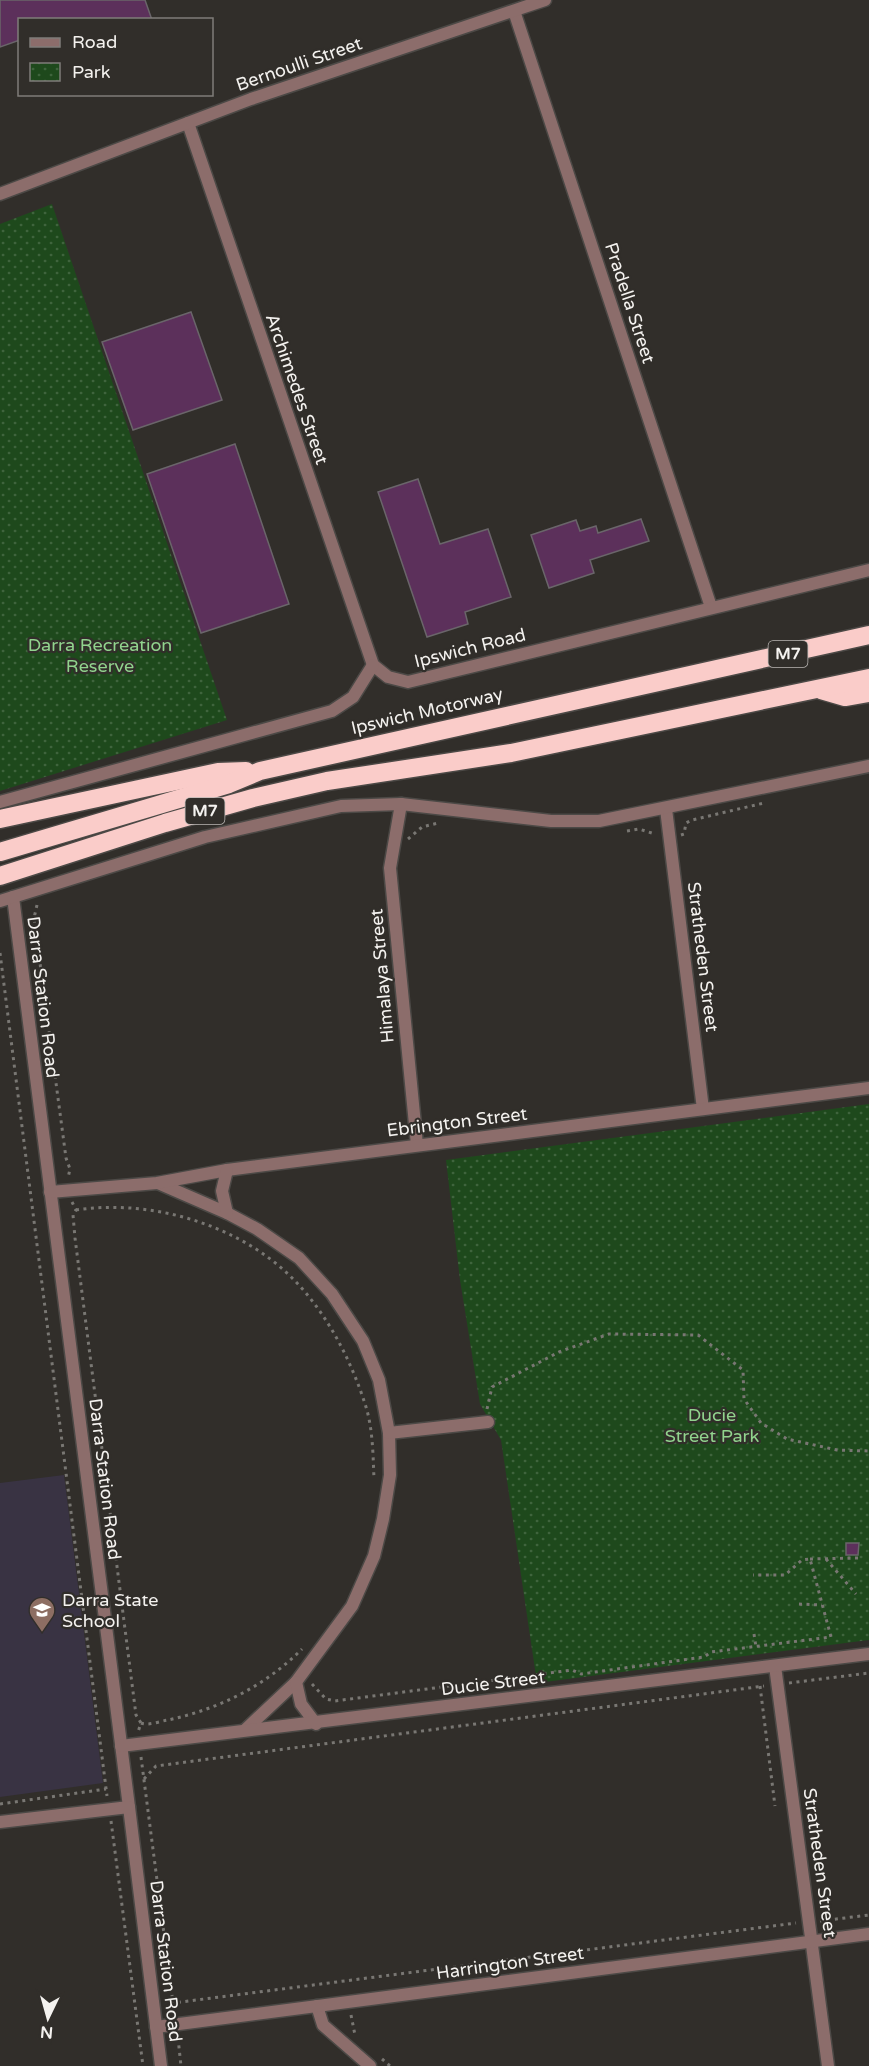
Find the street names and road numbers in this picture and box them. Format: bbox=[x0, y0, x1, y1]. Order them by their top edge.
street label: Bernoulli Street bbox=[233, 32, 365, 96]
street label: Pradella Street bbox=[600, 240, 660, 366]
street label: Archimedes Street bbox=[261, 311, 333, 467]
street label: Ipswich Road bbox=[412, 624, 528, 672]
road number: M7 bbox=[768, 641, 808, 667]
street label: Ipswich Motorway bbox=[349, 683, 505, 739]
road number: M7 bbox=[186, 798, 224, 824]
street label: Stratheden Street bbox=[683, 881, 723, 1033]
street label: Himalaya Street bbox=[365, 908, 399, 1044]
street label: Darra Station Road bbox=[22, 915, 64, 1079]
street label: Ebrington Street bbox=[386, 1102, 529, 1142]
street label: Darra Station Road bbox=[84, 1397, 126, 1561]
street label: Ducie Street bbox=[440, 1666, 546, 1700]
street label: Stratheden Street bbox=[799, 1787, 841, 1939]
street label: Darra Station Road bbox=[145, 1879, 187, 2043]
street label: Harrington Street bbox=[435, 1942, 585, 1984]

